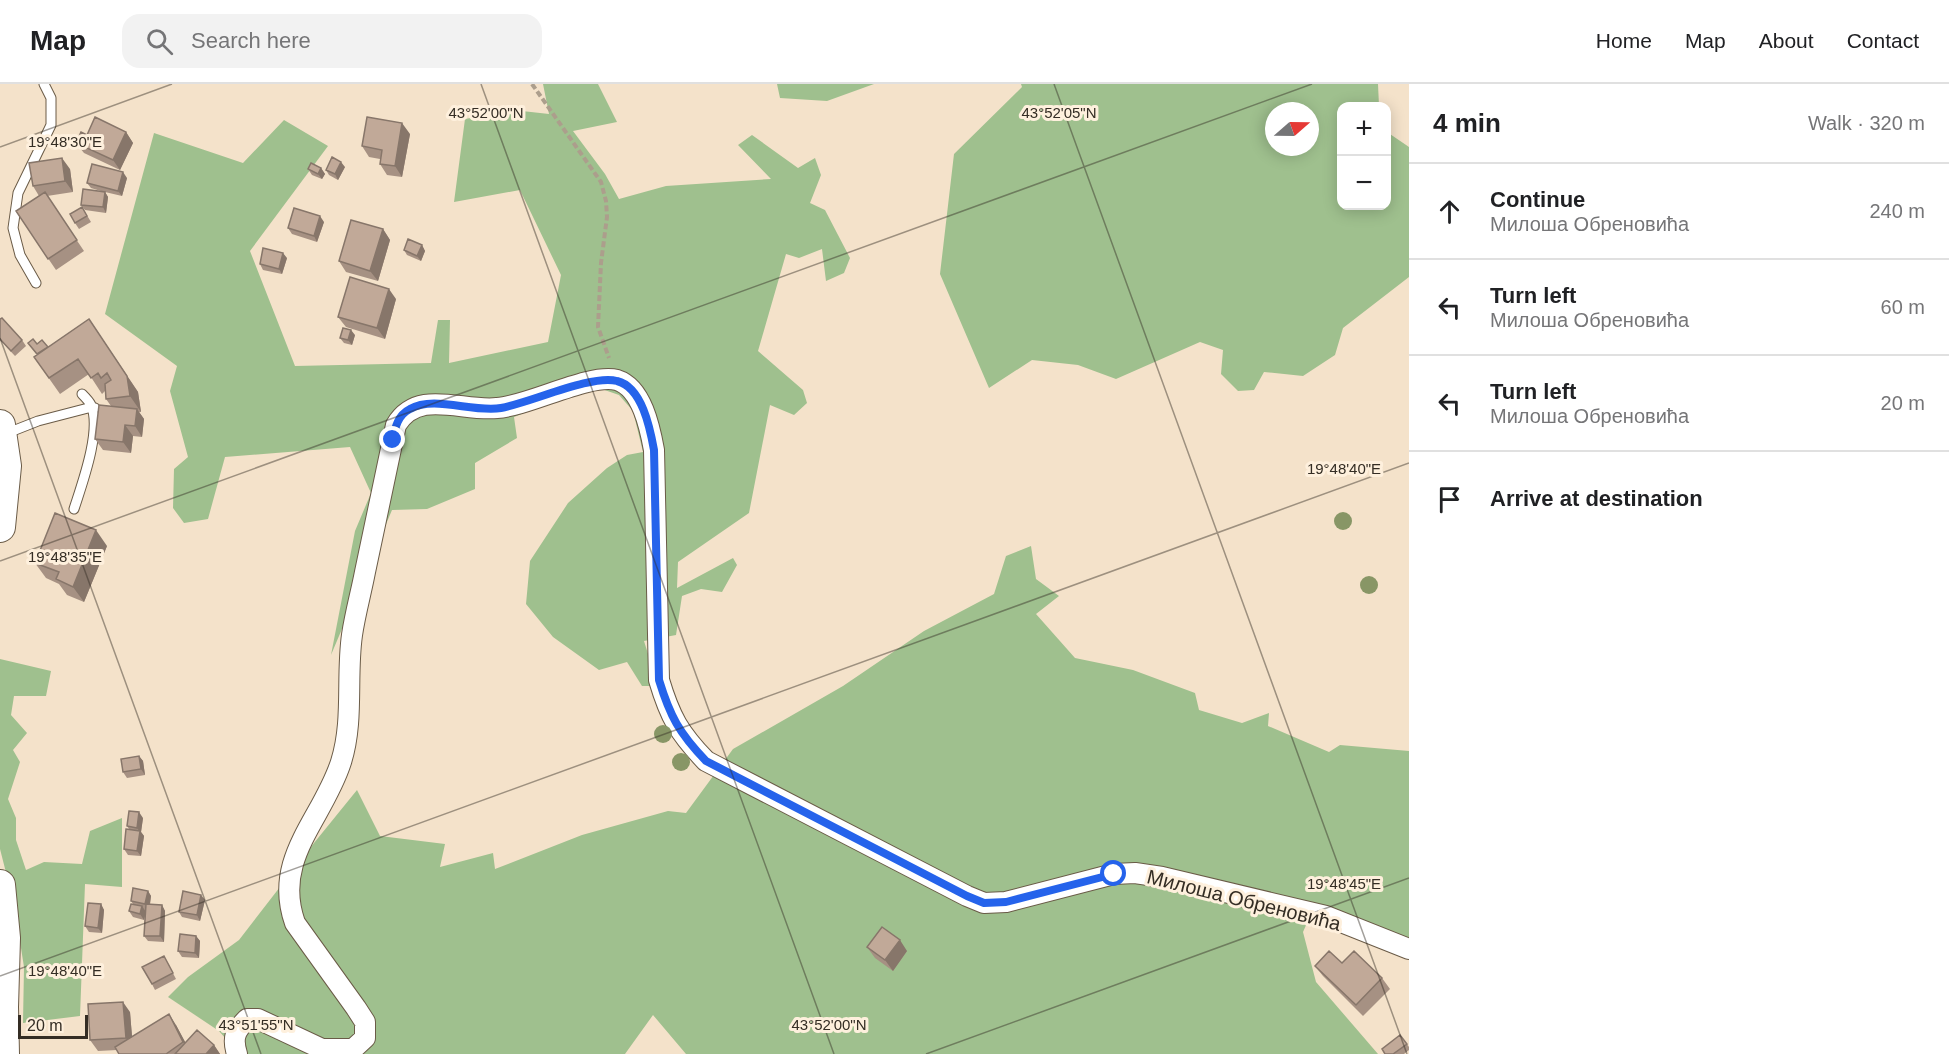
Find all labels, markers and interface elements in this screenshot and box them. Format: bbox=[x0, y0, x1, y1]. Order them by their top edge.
search box bbox=[122, 14, 542, 68]
text: Map bbox=[30, 25, 86, 56]
icon: search bbox=[143, 25, 176, 58]
text: Search here bbox=[191, 28, 311, 53]
text: Home bbox=[1596, 29, 1652, 52]
text: Map bbox=[1685, 29, 1726, 52]
text: About bbox=[1759, 29, 1814, 52]
text: Contact bbox=[1847, 29, 1919, 52]
north arrow bbox=[1265, 102, 1319, 156]
map controls bbox=[1337, 102, 1391, 210]
button: + bbox=[1337, 102, 1391, 156]
text: 43°52'00"N bbox=[448, 104, 524, 121]
text: 43°52'05"N bbox=[1021, 104, 1097, 121]
text: 4 min bbox=[1433, 108, 1501, 138]
text: Walk · 320 m bbox=[1808, 112, 1925, 134]
text: 19°48'30"E bbox=[28, 133, 102, 150]
button: − bbox=[1337, 156, 1391, 210]
text: Continue bbox=[1490, 187, 1585, 212]
icon: ahead bbox=[1433, 195, 1466, 228]
text: 240 m bbox=[1869, 200, 1925, 222]
text: Милоша Обреновића bbox=[1490, 213, 1689, 235]
text: Turn left bbox=[1490, 283, 1576, 308]
icon: left bbox=[1433, 291, 1466, 324]
text: 60 m bbox=[1881, 296, 1925, 318]
text: Милоша Обреновића bbox=[1490, 309, 1689, 331]
text: Turn left bbox=[1490, 379, 1576, 404]
icon: left bbox=[1433, 387, 1466, 420]
text: 20 m bbox=[1881, 392, 1925, 414]
text: Милоша Обреновића bbox=[1490, 405, 1689, 427]
route end bbox=[379, 426, 405, 452]
text: 19°48'40"E bbox=[1307, 460, 1381, 477]
icon: arrive bbox=[1433, 483, 1466, 516]
text: Arrive at destination bbox=[1490, 486, 1703, 511]
text: 19°48'35"E bbox=[28, 548, 102, 565]
route start bbox=[1100, 860, 1126, 886]
street label: Милоша Обреновића bbox=[1145, 865, 1344, 935]
text: 19°48'45"E bbox=[1307, 875, 1381, 892]
text: 19°48'40"E bbox=[28, 962, 102, 979]
scale bar bbox=[18, 1012, 88, 1040]
text: 43°51'55"N bbox=[218, 1016, 294, 1033]
text: 43°52'00"N bbox=[791, 1016, 867, 1033]
text: 20 m bbox=[27, 1017, 63, 1034]

